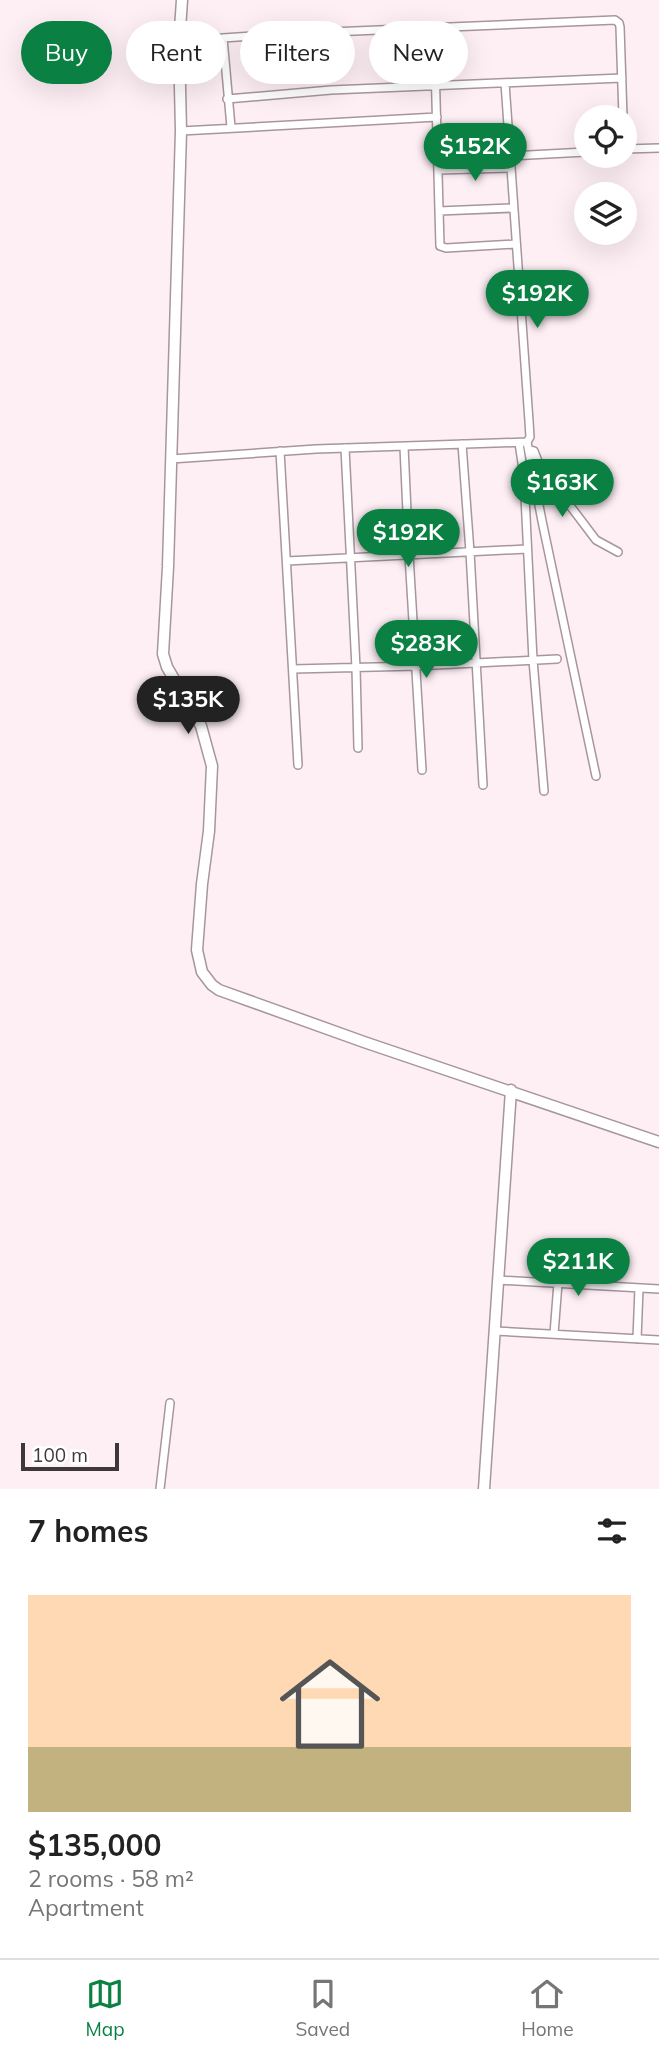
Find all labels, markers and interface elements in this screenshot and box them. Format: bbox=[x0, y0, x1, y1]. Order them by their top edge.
chip: Buy bbox=[21, 21, 112, 84]
chip: Rent bbox=[126, 21, 226, 84]
chip: Filters bbox=[240, 21, 355, 84]
chip: New bbox=[369, 21, 468, 84]
map controls bbox=[574, 105, 637, 245]
button: locate bbox=[574, 105, 637, 168]
pin: $152K bbox=[426, 124, 524, 183]
text: $152K bbox=[440, 131, 510, 160]
button: layers bbox=[574, 182, 637, 245]
pin: $192K bbox=[488, 270, 586, 330]
text: $192K bbox=[502, 278, 572, 307]
pin: $163K bbox=[513, 460, 611, 519]
text: $163K bbox=[527, 467, 597, 496]
pin: $192K bbox=[359, 510, 457, 569]
text: $192K bbox=[373, 517, 443, 546]
pin: $283K bbox=[377, 620, 475, 680]
text: $283K bbox=[391, 628, 461, 657]
pin: $135K bbox=[139, 676, 237, 736]
text: $135K bbox=[153, 684, 223, 713]
pin: $211K bbox=[529, 1238, 627, 1298]
text: $211K bbox=[543, 1246, 613, 1275]
scale bar bbox=[21, 1440, 119, 1472]
text: 100 m bbox=[32, 1443, 88, 1467]
text: 7 homes bbox=[28, 1512, 149, 1550]
icon: filters bbox=[593, 1512, 631, 1550]
icon: home bbox=[267, 1641, 393, 1767]
text: $135,000 bbox=[28, 1826, 161, 1864]
text: 2 rooms · 58 m² bbox=[28, 1864, 194, 1893]
text: Apartment bbox=[28, 1893, 144, 1922]
tab: Map bbox=[85, 1975, 125, 2041]
tab: Saved bbox=[295, 1975, 350, 2041]
tab: Home bbox=[521, 1975, 574, 2041]

